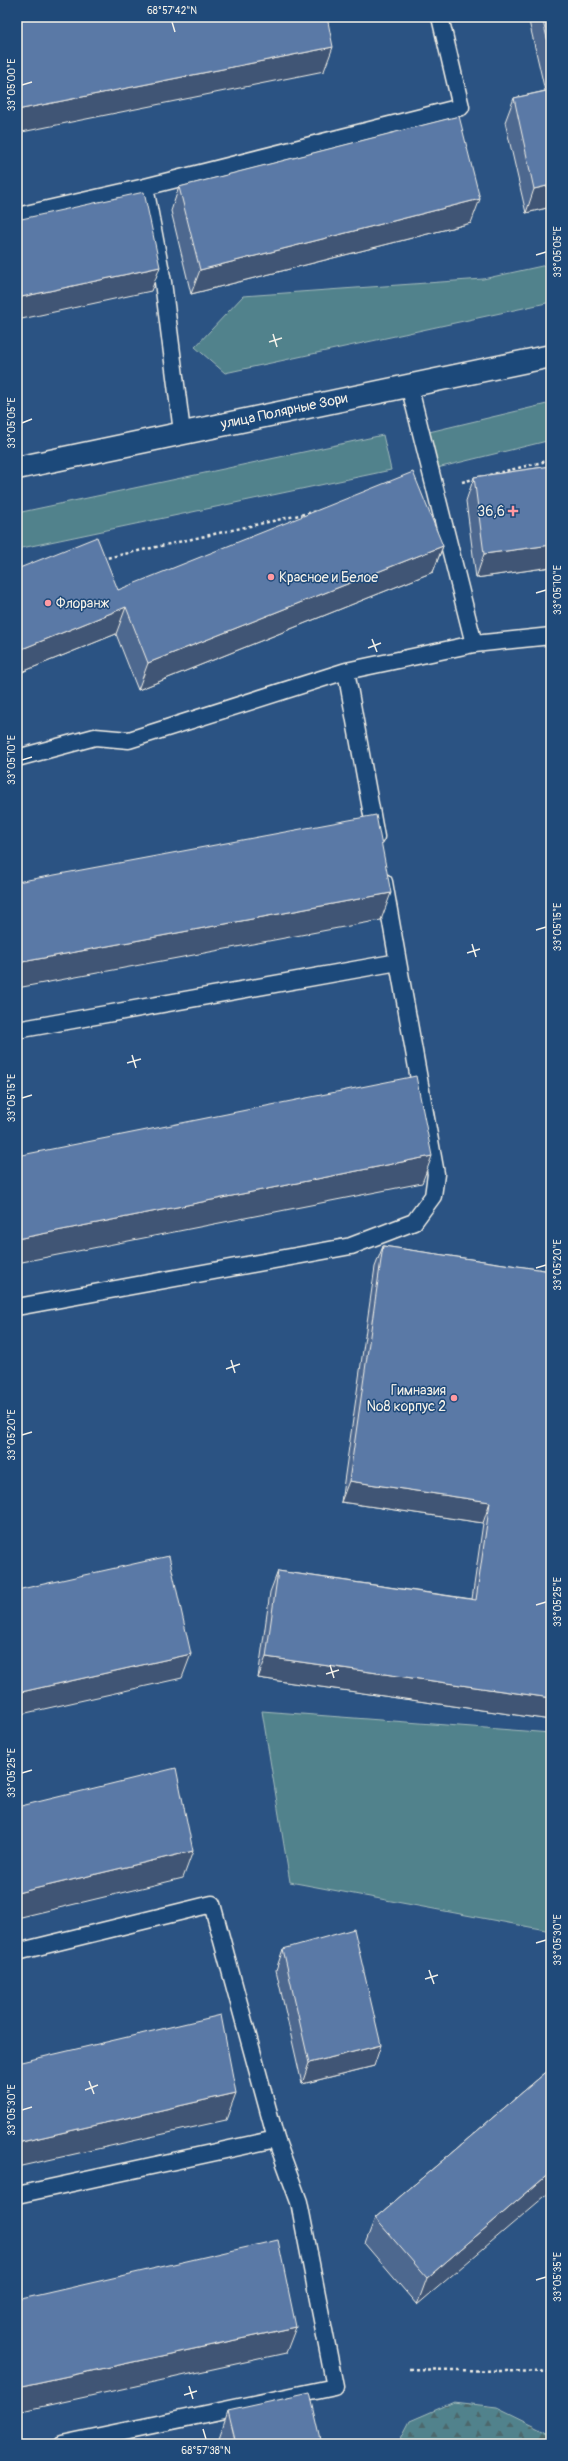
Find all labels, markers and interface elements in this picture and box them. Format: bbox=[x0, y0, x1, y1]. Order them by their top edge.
text: 68°57'42"N bbox=[147, 5, 197, 17]
text: 33°05'00"E bbox=[6, 59, 18, 111]
text: 33°05'05"E bbox=[552, 226, 564, 278]
street label: улица Полярные Зори bbox=[218, 389, 349, 433]
text: 33°05'05"E bbox=[6, 397, 18, 449]
place label: 36,6 bbox=[477, 503, 505, 520]
marker: 36,6 bbox=[508, 506, 518, 516]
text: 33°05'10"E bbox=[552, 565, 564, 615]
place label: Красное и Белое bbox=[279, 569, 378, 586]
marker: Красное и Белое bbox=[266, 572, 276, 582]
place label: Флоранж bbox=[56, 595, 109, 612]
marker: Флоранж bbox=[43, 598, 53, 608]
text: 33°05'10"E bbox=[6, 735, 18, 785]
text: 33°05'15"E bbox=[552, 903, 564, 951]
text: 33°05'15"E bbox=[6, 1074, 18, 1122]
text: 33°05'20"E bbox=[552, 1239, 564, 1291]
place label: Гимназия №8 корпус 2 bbox=[366, 1382, 446, 1415]
marker: Гимназия №8 корпус 2 bbox=[449, 1393, 459, 1403]
text: 33°05'20"E bbox=[6, 1409, 18, 1461]
text: 33°05'25"E bbox=[552, 1577, 564, 1627]
text: 33°05'25"E bbox=[6, 1748, 18, 1798]
text: 33°05'30"E bbox=[552, 1914, 564, 1966]
text: 33°05'30"E bbox=[6, 2084, 18, 2136]
text: 33°05'35"E bbox=[552, 2252, 564, 2302]
text: 68°57'38"N bbox=[181, 2445, 231, 2457]

